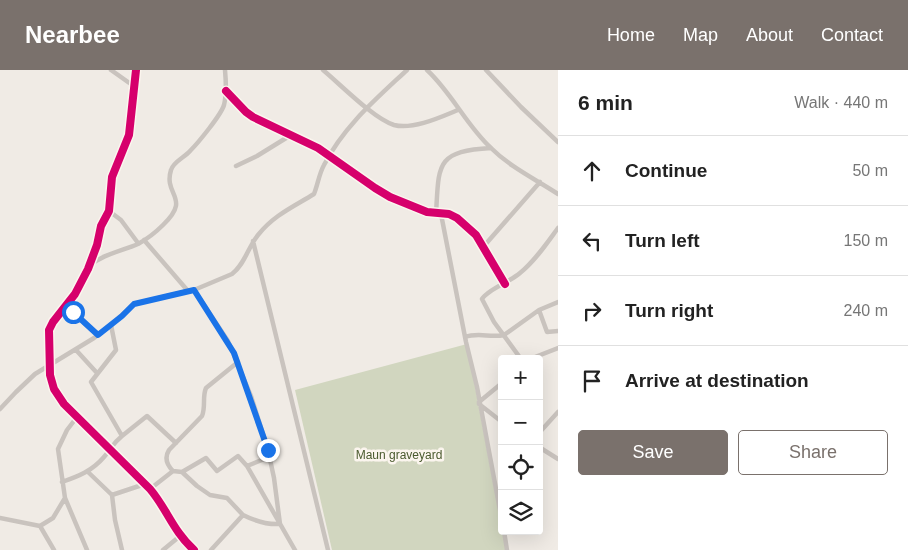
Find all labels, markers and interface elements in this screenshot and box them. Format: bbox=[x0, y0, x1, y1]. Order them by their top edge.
text: Nearbee bbox=[25, 21, 120, 48]
text: Home bbox=[607, 25, 655, 45]
text: Map bbox=[683, 25, 718, 45]
text: About bbox=[746, 25, 793, 45]
text: Contact bbox=[821, 25, 883, 45]
text: 6 min bbox=[578, 91, 633, 114]
text: Walk · 440 m bbox=[794, 94, 888, 111]
icon: ahead bbox=[578, 157, 606, 185]
text: Continue bbox=[625, 160, 707, 181]
text: 50 m bbox=[852, 162, 888, 179]
icon: left bbox=[578, 227, 606, 255]
text: Turn left bbox=[625, 230, 700, 251]
text: 150 m bbox=[844, 232, 888, 249]
icon: right bbox=[578, 297, 606, 325]
text: Turn right bbox=[625, 300, 713, 321]
route start bbox=[62, 301, 85, 324]
text: 240 m bbox=[844, 302, 888, 319]
map controls bbox=[498, 355, 543, 535]
button: + bbox=[498, 355, 543, 400]
icon: arrive bbox=[578, 367, 606, 395]
text: Arrive at destination bbox=[625, 370, 809, 391]
button: − bbox=[498, 400, 543, 445]
button: Save bbox=[578, 430, 728, 475]
button: Share bbox=[738, 430, 888, 475]
route end bbox=[257, 439, 280, 462]
button: locate bbox=[498, 445, 543, 490]
park label: Maun graveyard bbox=[356, 448, 442, 462]
button: layers bbox=[498, 490, 543, 535]

